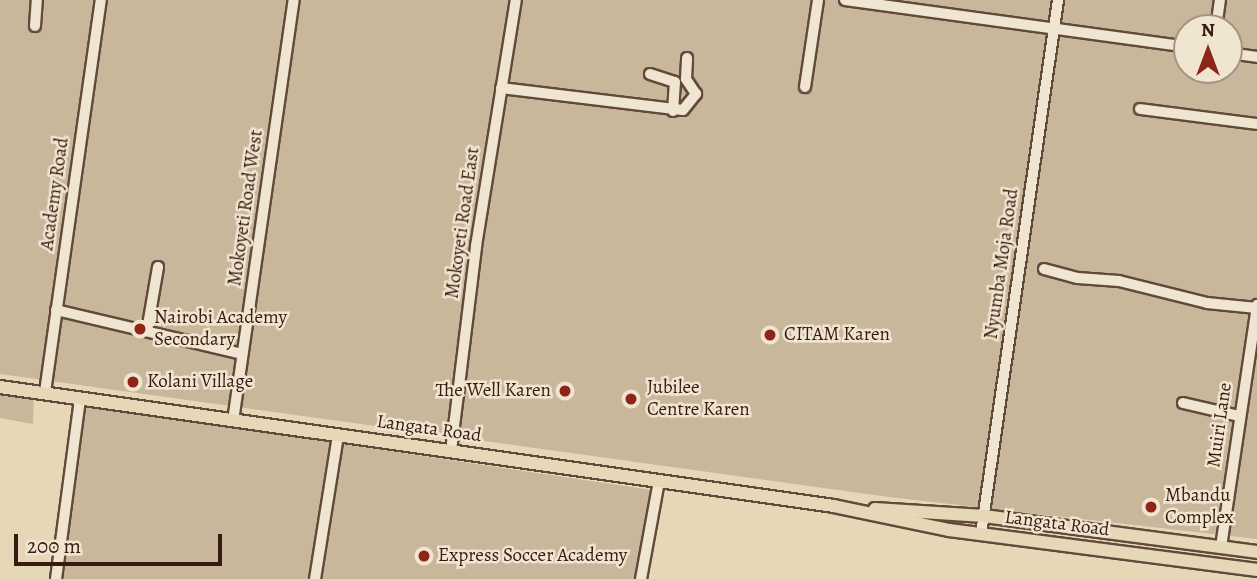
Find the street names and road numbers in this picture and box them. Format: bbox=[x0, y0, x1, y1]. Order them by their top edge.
street label: Mokoyeti Road West bbox=[224, 128, 268, 288]
street label: Academy Road bbox=[36, 136, 74, 252]
street label: Mokoyeti Road East bbox=[441, 146, 485, 300]
street label: Nyumba Moja Road bbox=[980, 187, 1024, 341]
street label: Muiri Lane bbox=[1203, 381, 1237, 469]
street label: Langata Road bbox=[375, 410, 483, 448]
street label: Langata Road bbox=[1003, 506, 1111, 542]

